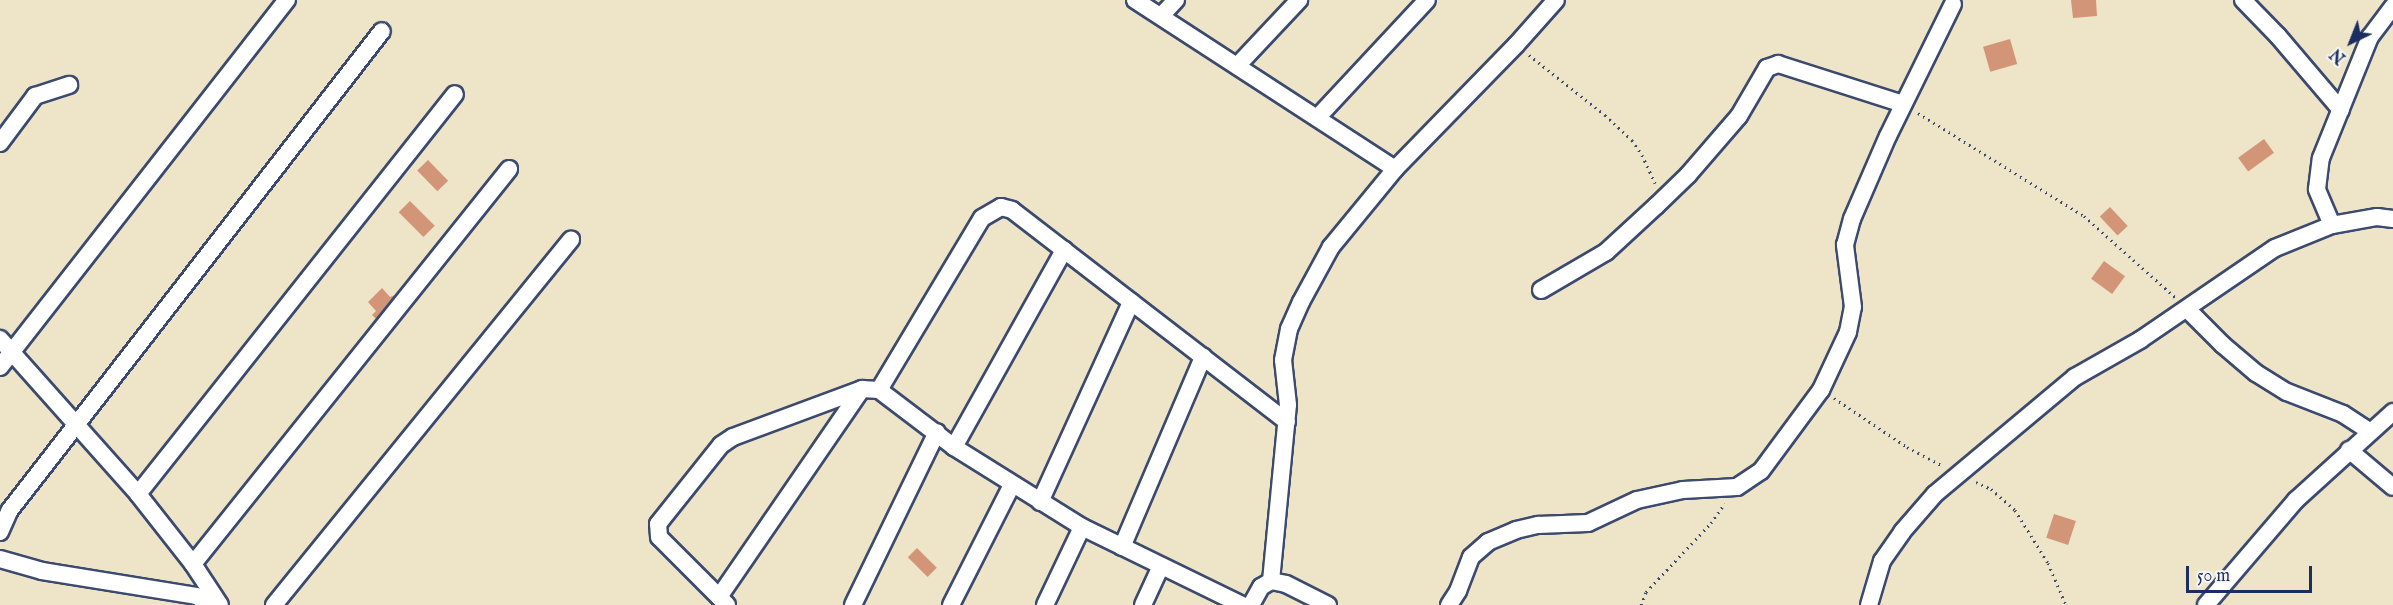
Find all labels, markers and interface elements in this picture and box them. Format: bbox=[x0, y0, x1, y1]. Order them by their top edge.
north arrow bbox=[2321, 12, 2381, 72]
text: N bbox=[2327, 43, 2351, 67]
scale bar bbox=[2189, 554, 2315, 592]
text: 50 m bbox=[2197, 565, 2230, 588]

